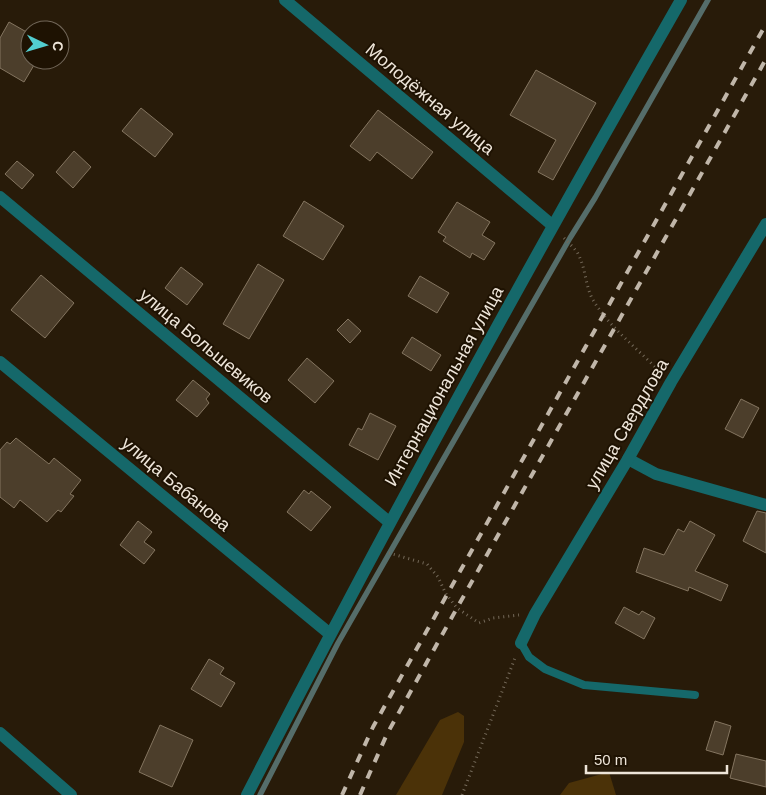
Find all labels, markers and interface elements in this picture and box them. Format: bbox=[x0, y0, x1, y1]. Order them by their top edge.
north arrow bbox=[20, 20, 70, 70]
street label: Молодёжная улица bbox=[362, 39, 499, 159]
text: С bbox=[50, 40, 66, 52]
street label: Интернациональная улица bbox=[381, 282, 508, 489]
street label: улица Большевиков bbox=[135, 285, 277, 407]
street label: улица Свердлова bbox=[582, 354, 673, 493]
street label: улица Бабанова bbox=[118, 433, 235, 536]
scale bar bbox=[586, 742, 727, 774]
text: 50 m bbox=[594, 751, 627, 768]

